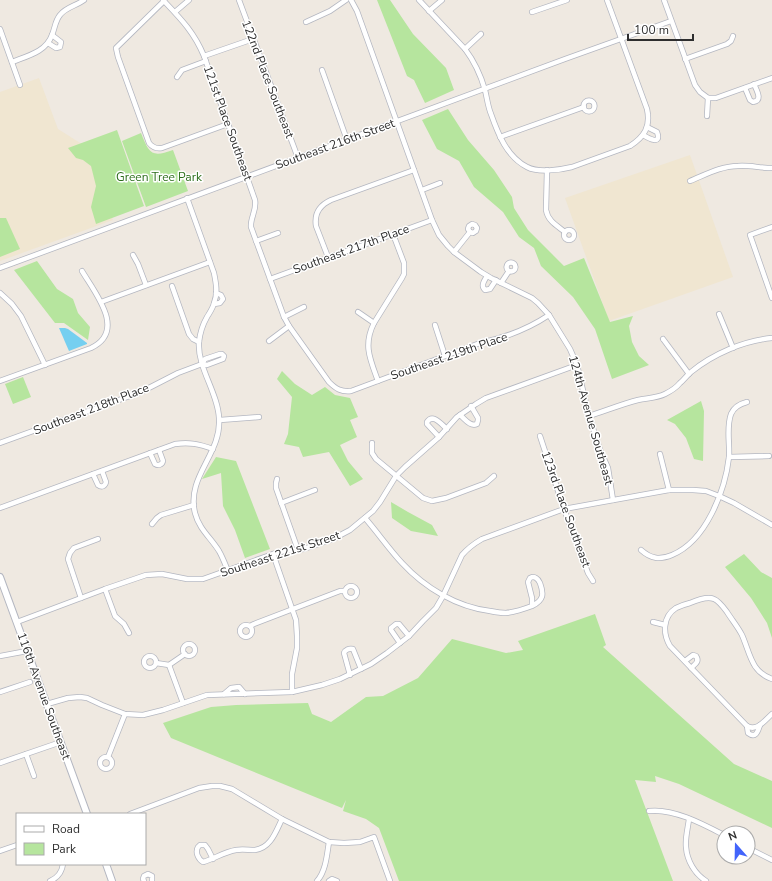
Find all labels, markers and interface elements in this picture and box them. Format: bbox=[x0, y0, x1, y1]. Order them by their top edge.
scale bar bbox=[628, 16, 693, 42]
street label: 122nd Place Southeast bbox=[238, 18, 298, 141]
text: 100 m bbox=[634, 22, 669, 38]
street label: 121st Place Southeast bbox=[200, 63, 257, 184]
street label: Southeast 216th Street bbox=[273, 115, 398, 173]
park label: Green Tree Park bbox=[116, 169, 203, 185]
street label: Southeast 217th Place bbox=[291, 221, 411, 277]
street label: Southeast 219th Place bbox=[388, 328, 510, 384]
street label: 124th Avenue Southeast bbox=[565, 353, 617, 487]
street label: Southeast 218th Place bbox=[31, 380, 151, 438]
street label: 123rd Place Southeast bbox=[537, 449, 595, 570]
street label: Southeast 221st Street bbox=[218, 527, 343, 581]
street label: 116th Avenue Southeast bbox=[14, 630, 75, 762]
legend bbox=[16, 813, 146, 865]
text: Road bbox=[52, 821, 80, 837]
north arrow bbox=[716, 825, 756, 865]
text: N bbox=[726, 828, 739, 845]
text: Park bbox=[52, 841, 77, 857]

